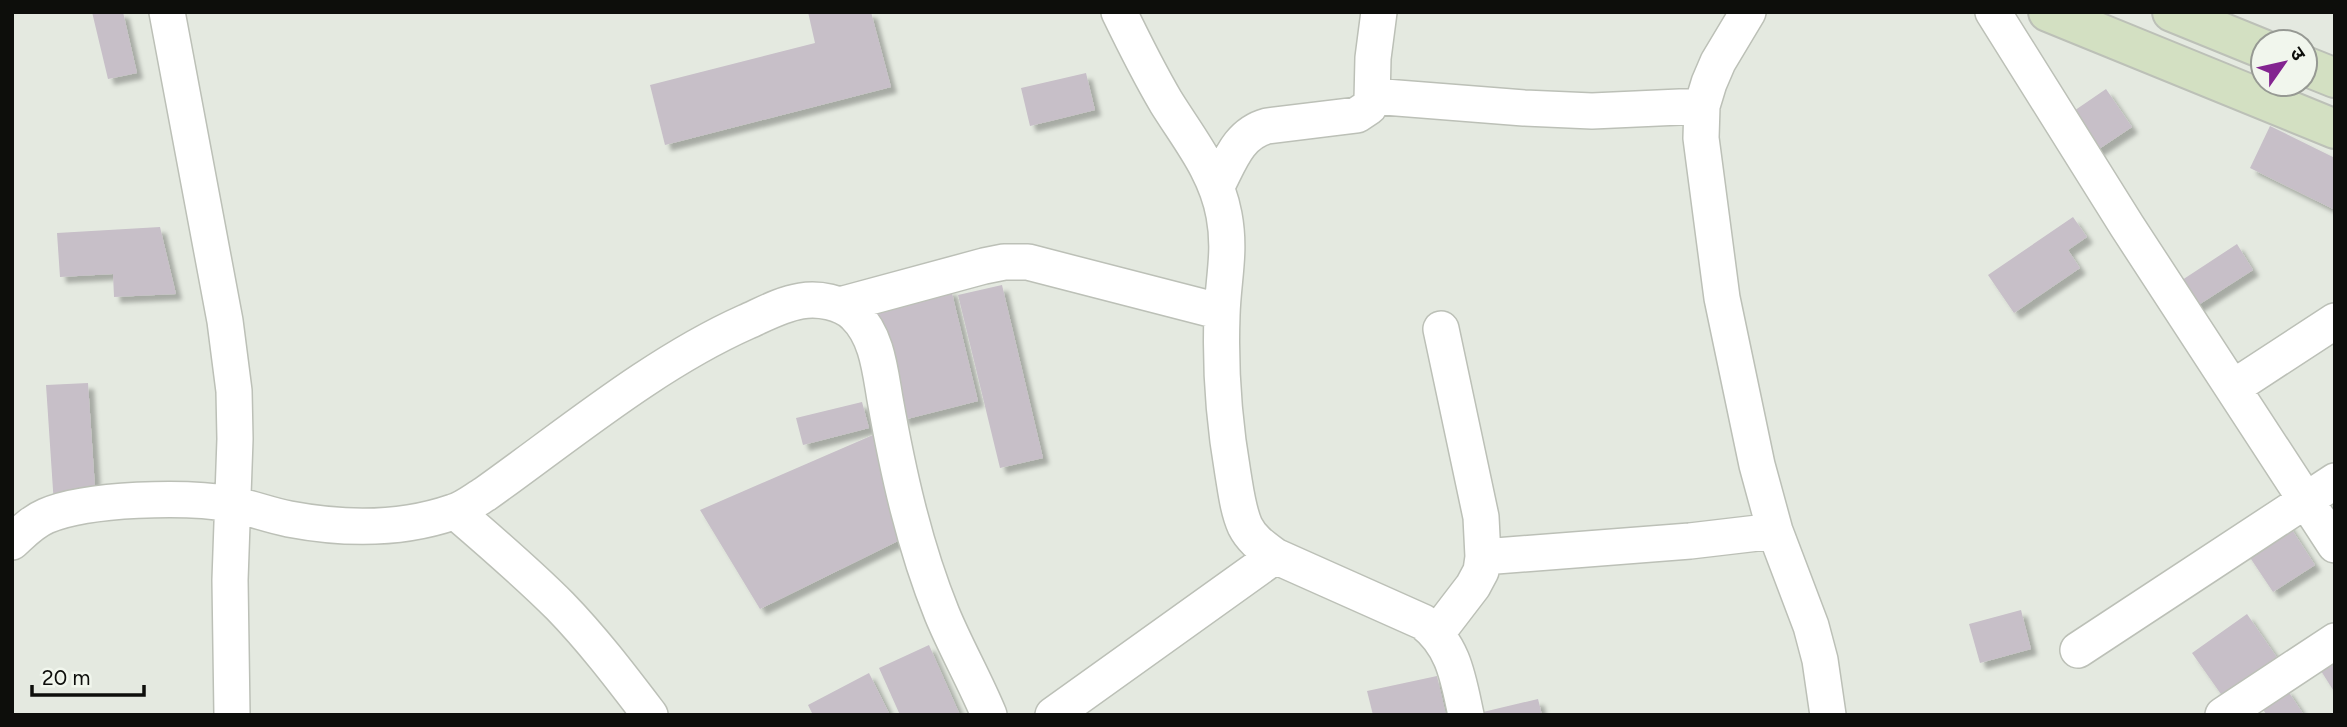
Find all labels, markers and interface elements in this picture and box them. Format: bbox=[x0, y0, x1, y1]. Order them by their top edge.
north arrow bbox=[2249, 28, 2319, 98]
text: उ bbox=[2285, 43, 2311, 66]
scale bar bbox=[32, 654, 144, 698]
text: 20 m bbox=[42, 665, 90, 690]

